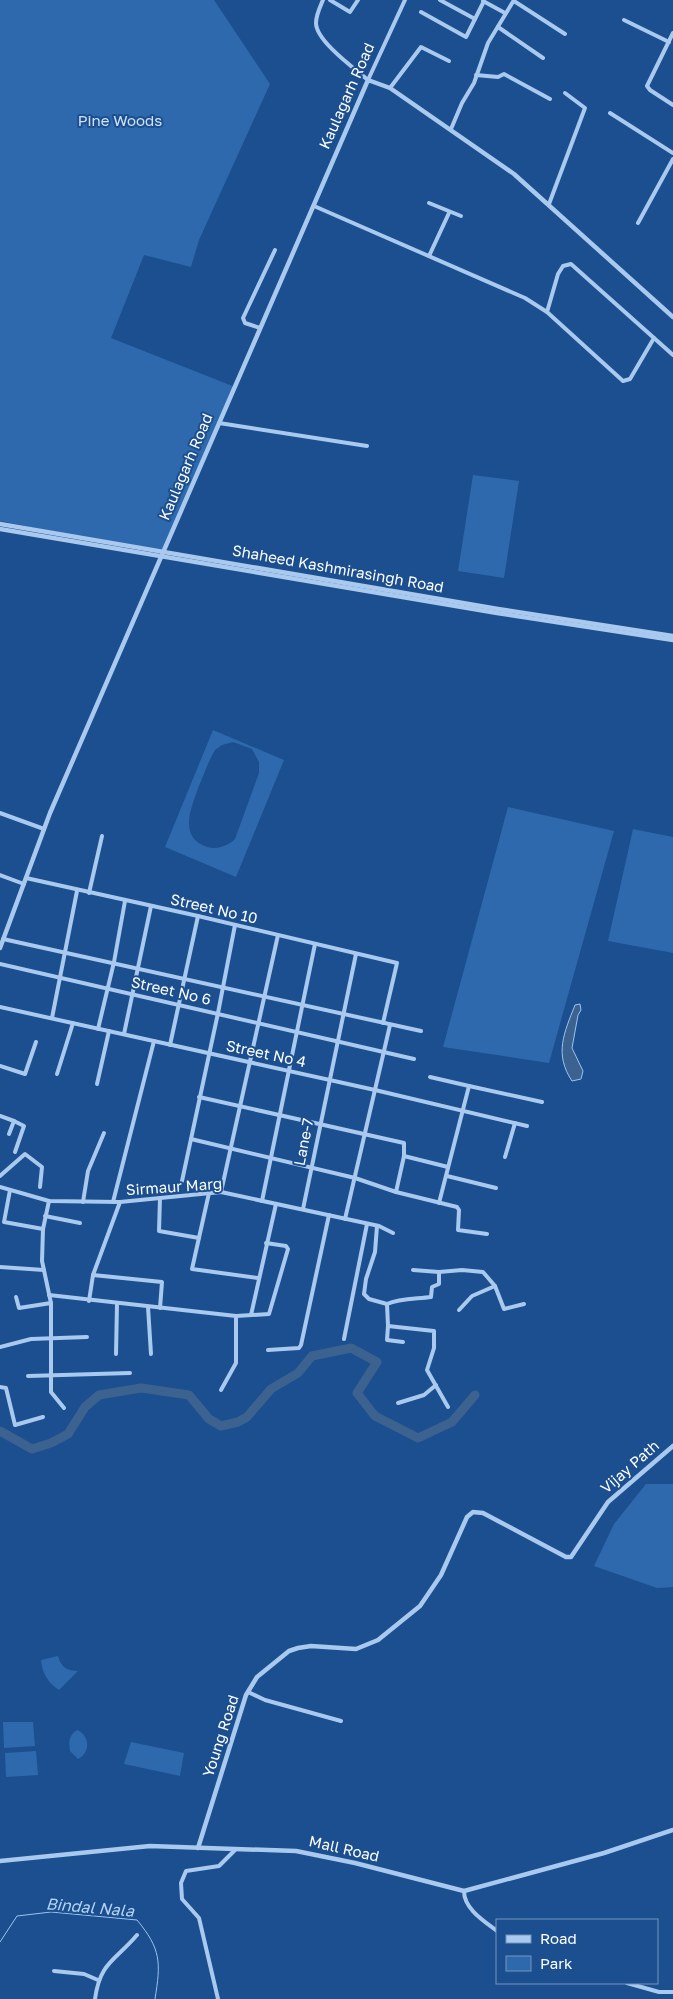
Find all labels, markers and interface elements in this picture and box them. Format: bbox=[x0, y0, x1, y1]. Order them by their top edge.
street label: Kaulagarh Road bbox=[315, 40, 378, 151]
park label: Pine Woods bbox=[78, 111, 162, 129]
street label: Kaulagarh Road bbox=[154, 410, 216, 523]
street label: Shaheed Kashmirasingh Road bbox=[231, 541, 445, 595]
street label: Street No 10 bbox=[169, 889, 260, 927]
street label: Street No 6 bbox=[130, 972, 213, 1008]
street label: Street No 4 bbox=[225, 1036, 308, 1070]
street label: Lane-7 bbox=[290, 1117, 316, 1167]
street label: Sirmaur Marg bbox=[125, 1174, 223, 1198]
street label: Vijay Path bbox=[596, 1436, 662, 1497]
street label: Young Road bbox=[198, 1692, 242, 1779]
street label: Mall Road bbox=[307, 1831, 381, 1865]
water label: Bindal Nala bbox=[45, 1893, 136, 1921]
legend bbox=[496, 1919, 658, 1984]
text: Road bbox=[540, 1929, 577, 1947]
text: Park bbox=[540, 1954, 573, 1972]

